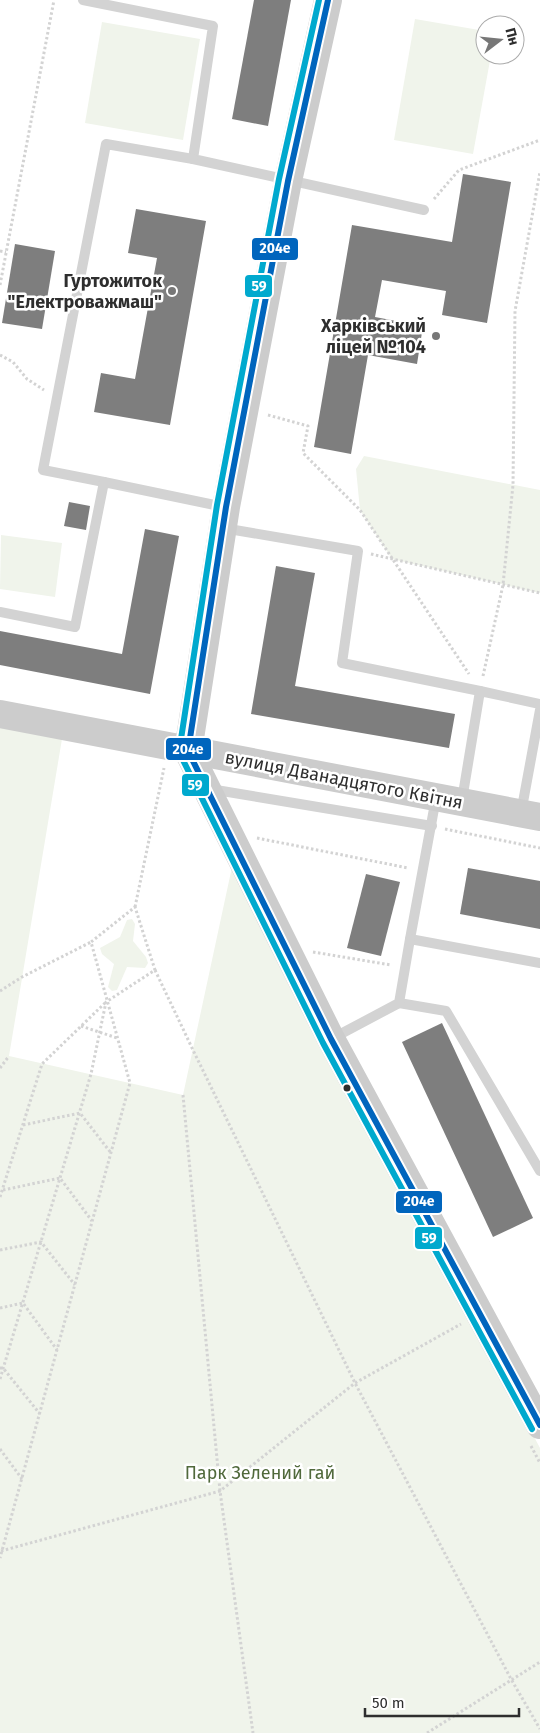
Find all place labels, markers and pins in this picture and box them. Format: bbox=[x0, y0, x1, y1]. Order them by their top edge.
place label: Гуртожиток "Електроважмаш" bbox=[8, 270, 162, 313]
marker: Гуртожиток "Електроважмаш" bbox=[166, 285, 178, 297]
place label: Харківський ліцей №104 bbox=[320, 315, 426, 358]
marker: Харківський ліцей №104 bbox=[430, 330, 442, 342]
unlabelled marker bbox=[342, 1083, 352, 1093]

